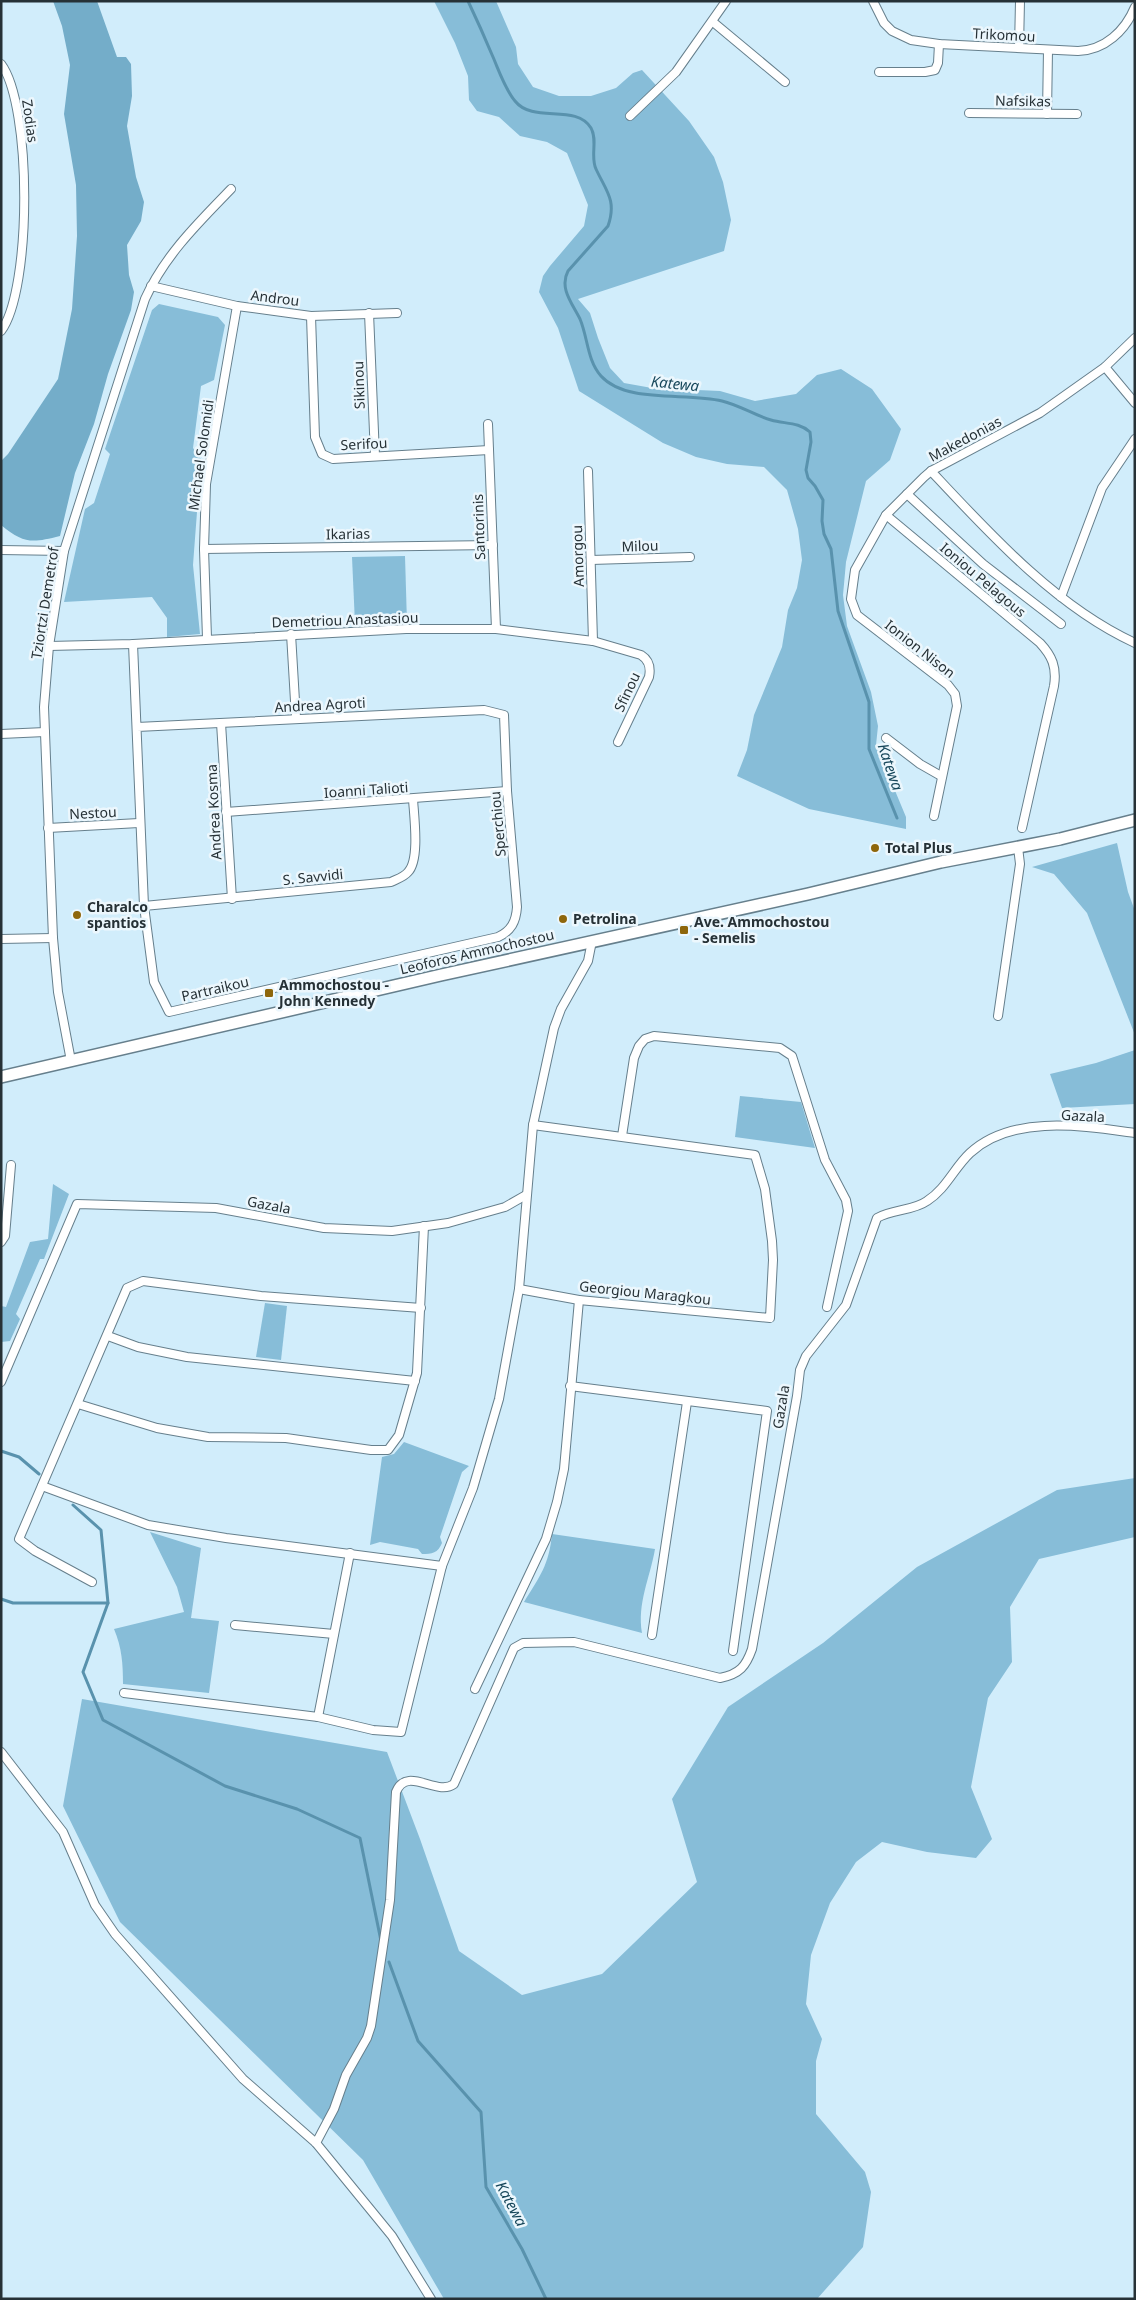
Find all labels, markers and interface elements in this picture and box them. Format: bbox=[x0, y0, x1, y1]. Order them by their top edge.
street label: Trikomou bbox=[972, 23, 1036, 46]
street label: Nafsikas bbox=[995, 91, 1051, 110]
street label: Zodias bbox=[18, 98, 43, 144]
street label: Androu bbox=[250, 285, 300, 310]
street label: Sikinou bbox=[348, 361, 369, 409]
water label: Katewa bbox=[650, 371, 701, 396]
street label: Michael Solomidi bbox=[183, 398, 218, 512]
street label: Makedonias bbox=[925, 411, 1005, 466]
street label: Serifou bbox=[340, 433, 388, 454]
street label: Santorinis bbox=[468, 493, 489, 560]
street label: Ikarias bbox=[326, 524, 370, 543]
street label: Amorgou bbox=[567, 525, 588, 587]
street label: Milou bbox=[621, 535, 659, 556]
street label: Ioniou Pelagous bbox=[936, 538, 1030, 621]
street label: Tziortzi Demetrof bbox=[26, 544, 63, 660]
street label: Demetriou Anastasiou bbox=[271, 607, 419, 632]
street label: Ionion Nison bbox=[881, 615, 959, 682]
street label: Sfinou bbox=[609, 669, 644, 715]
street label: Andrea Agroti bbox=[274, 693, 366, 716]
water label: Katewa bbox=[874, 740, 908, 793]
street label: Andrea Kosma bbox=[202, 764, 225, 860]
street label: Ioanni Talioti bbox=[323, 777, 409, 802]
street label: Sperchiou bbox=[485, 790, 510, 858]
street label: Nestou bbox=[69, 802, 117, 823]
place label: Total Plus bbox=[885, 838, 952, 857]
marker: Total Plus bbox=[869, 842, 881, 854]
street label: S. Savvidi bbox=[282, 864, 344, 889]
place label: Charalco spantios bbox=[87, 897, 148, 932]
marker: Charalco spantios bbox=[71, 909, 83, 921]
place label: Petrolina bbox=[573, 909, 637, 928]
place label: Ave. Ammochostou - Semelis bbox=[694, 912, 829, 947]
marker: Petrolina bbox=[557, 913, 569, 925]
marker: Ave. Ammochostou - Semelis bbox=[678, 924, 690, 936]
street label: Leoforos Ammochostou bbox=[398, 925, 556, 979]
street label: Partraikou bbox=[179, 972, 251, 1006]
place label: Ammochostou - John Kennedy bbox=[277, 975, 389, 1010]
marker: Ammochostou - John Kennedy bbox=[263, 987, 275, 999]
street label: Gazala bbox=[1061, 1105, 1105, 1126]
street label: Gazala bbox=[246, 1191, 292, 1218]
street label: Georgiou Maragkou bbox=[578, 1276, 712, 1309]
street label: Gazala bbox=[768, 1384, 793, 1430]
water label: Katewa bbox=[492, 2177, 532, 2230]

